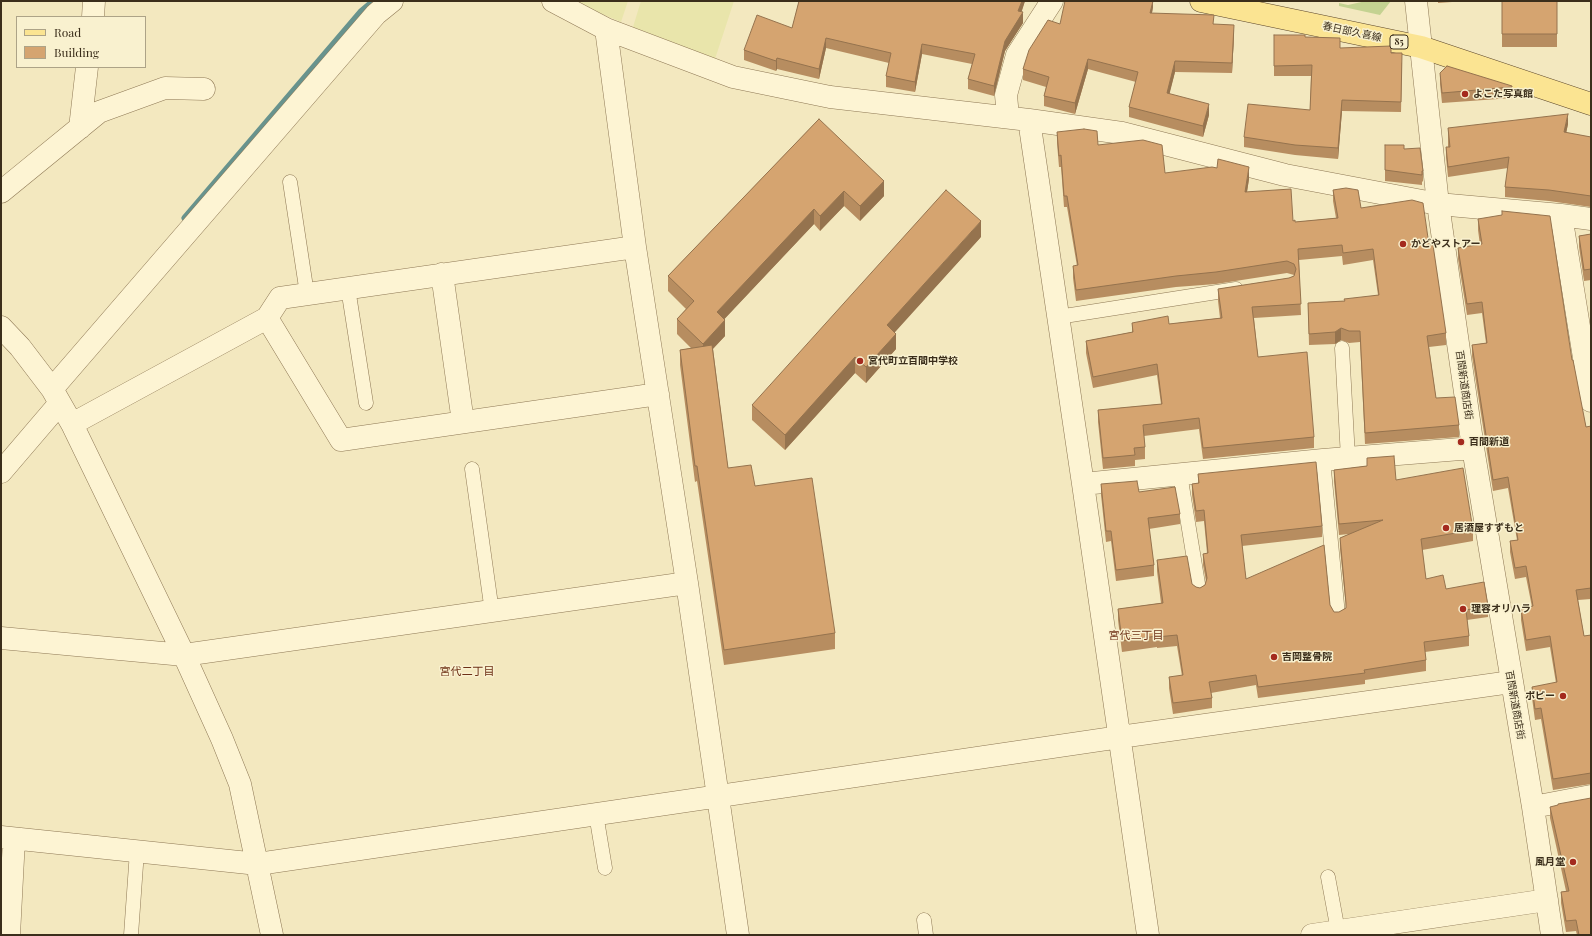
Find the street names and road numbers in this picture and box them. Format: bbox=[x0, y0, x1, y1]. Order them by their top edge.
street label: 春日部久喜線 bbox=[1321, 20, 1383, 44]
road number: 85 bbox=[1390, 35, 1408, 49]
street label: 百間新道商店街 bbox=[1453, 350, 1475, 420]
street label: 百間新道商店街 bbox=[1503, 669, 1527, 741]

